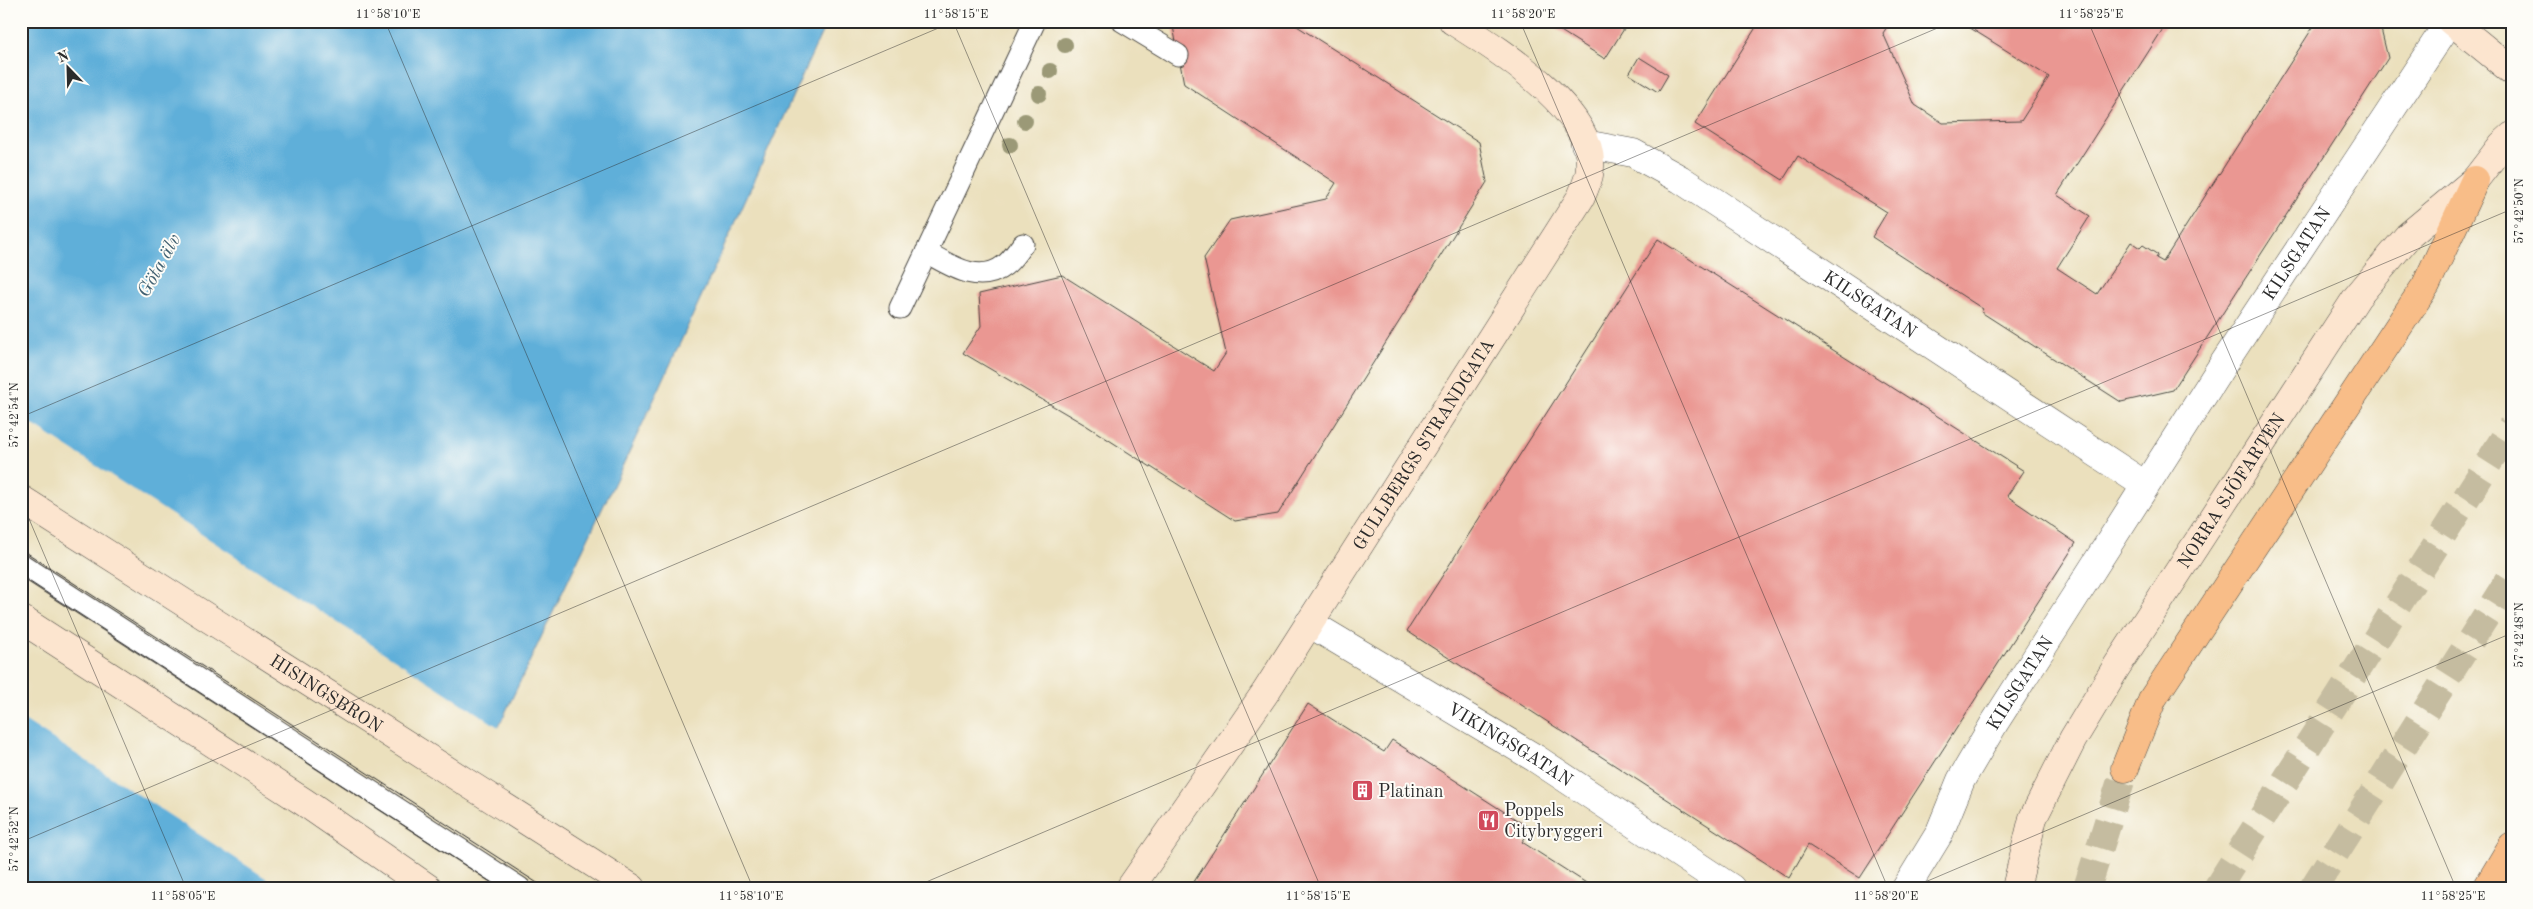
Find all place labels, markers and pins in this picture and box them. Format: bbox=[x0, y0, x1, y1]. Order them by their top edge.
building icon: Platinan bbox=[1350, 779, 1374, 803]
place label: Platinan bbox=[1378, 783, 1444, 801]
place label: Poppels Citybryggeri bbox=[1504, 802, 1603, 841]
restaurant icon: Poppels Citybryggeri bbox=[1476, 808, 1500, 832]

